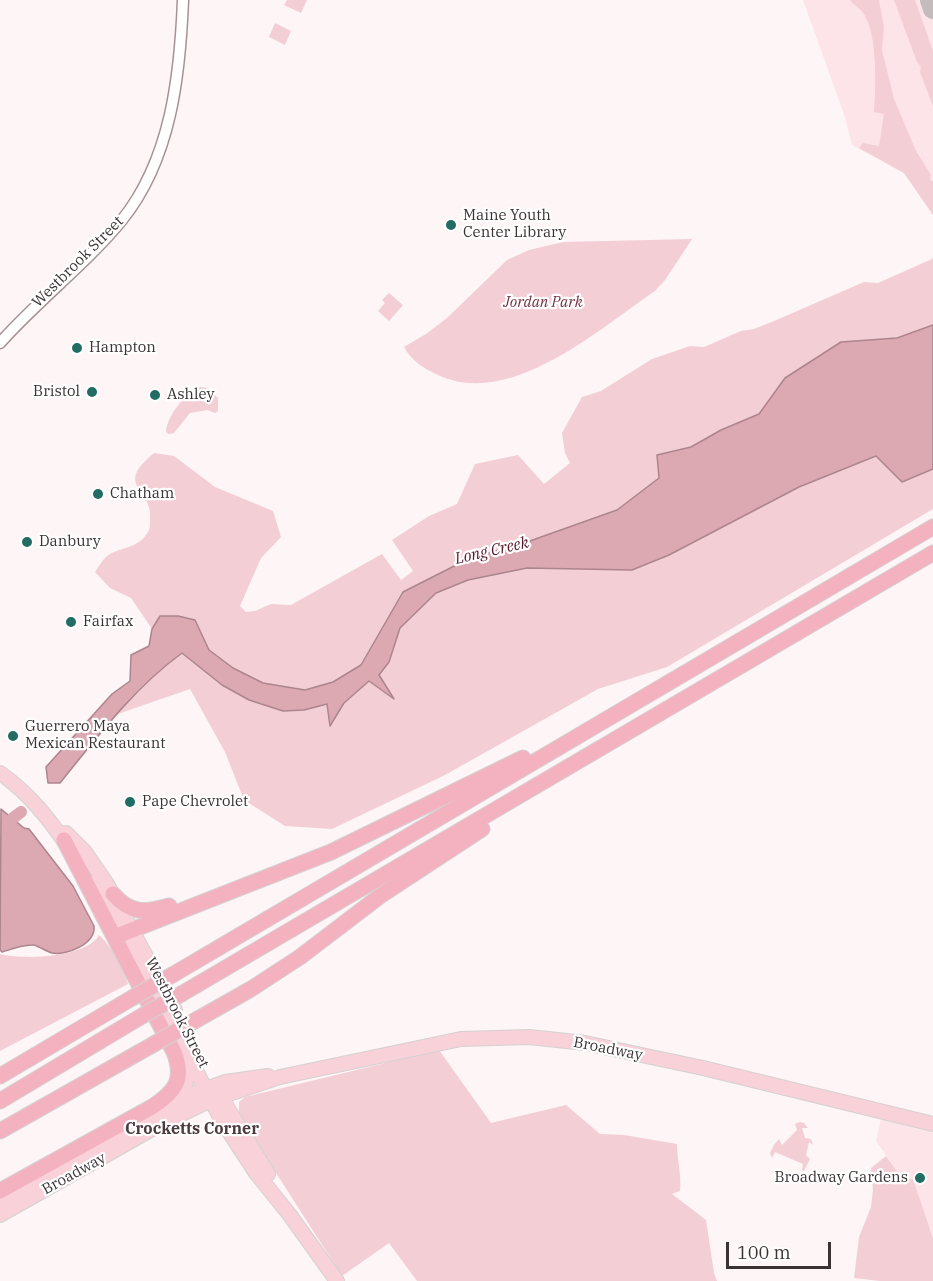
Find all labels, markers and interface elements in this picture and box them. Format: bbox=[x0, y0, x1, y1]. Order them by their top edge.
place label: Maine Youth Center Library bbox=[463, 207, 566, 242]
street label: Westbrook Street bbox=[29, 213, 127, 311]
marker: Maine Youth Center Library bbox=[444, 218, 458, 232]
park label: Jordan Park bbox=[503, 294, 583, 312]
place label: Hampton bbox=[89, 339, 156, 357]
marker: Hampton bbox=[70, 341, 84, 355]
place label: Bristol bbox=[33, 383, 80, 401]
marker: Bristol bbox=[85, 385, 99, 399]
place label: Ashley bbox=[167, 386, 214, 404]
marker: Ashley bbox=[148, 388, 162, 402]
place label: Chatham bbox=[110, 485, 174, 503]
marker: Chatham bbox=[91, 487, 105, 501]
place label: Danbury bbox=[39, 533, 101, 551]
water label: Long Creek bbox=[453, 533, 531, 569]
marker: Danbury bbox=[20, 535, 34, 549]
place label: Fairfax bbox=[83, 613, 133, 631]
marker: Fairfax bbox=[64, 615, 78, 629]
place label: Guerrero Maya Mexican Restaurant bbox=[25, 718, 166, 753]
marker: Guerrero Maya Mexican Restaurant bbox=[6, 729, 20, 743]
place label: Pape Chevrolet bbox=[142, 793, 248, 811]
marker: Pape Chevrolet bbox=[123, 795, 137, 809]
street label: Westbrook Street bbox=[141, 955, 213, 1071]
street label: Broadway bbox=[572, 1033, 644, 1065]
district label: Crocketts Corner bbox=[125, 1119, 259, 1139]
street label: Broadway bbox=[39, 1149, 109, 1199]
place label: Broadway Gardens bbox=[774, 1169, 908, 1187]
marker: Broadway Gardens bbox=[913, 1171, 927, 1185]
scale bar bbox=[729, 1230, 834, 1268]
text: 100 m bbox=[737, 1241, 791, 1264]

